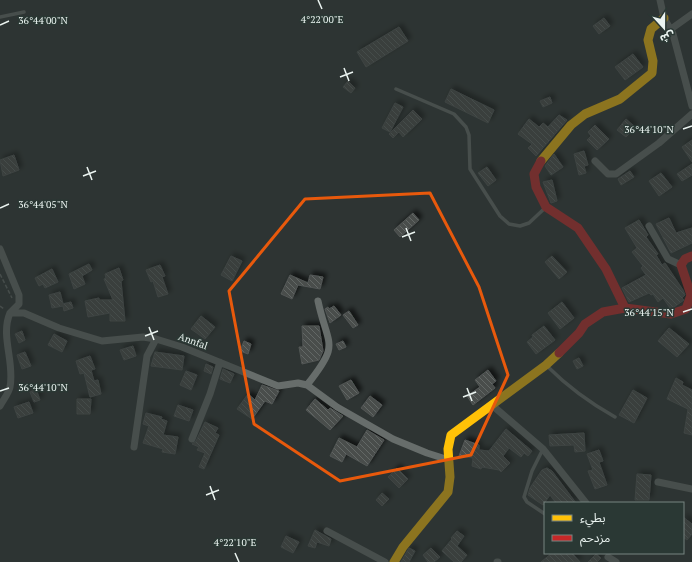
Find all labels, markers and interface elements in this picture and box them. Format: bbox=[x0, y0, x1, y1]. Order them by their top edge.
north arrow bbox=[644, 8, 684, 48]
text: 4°22'00"E bbox=[301, 13, 344, 26]
text: 36°44'00"N bbox=[18, 14, 68, 27]
text: ش bbox=[658, 28, 677, 47]
text: 36°44'10"N bbox=[624, 123, 674, 136]
text: 36°44'05"N bbox=[18, 198, 68, 211]
text: 36°44'15"N bbox=[624, 306, 674, 319]
street label: Annfal bbox=[177, 330, 209, 352]
text: 36°44'10"N bbox=[18, 381, 68, 394]
legend bbox=[544, 502, 684, 554]
text: بطيء bbox=[580, 510, 606, 528]
text: مزدحم bbox=[580, 530, 610, 547]
text: 4°22'10"E bbox=[214, 536, 257, 549]

